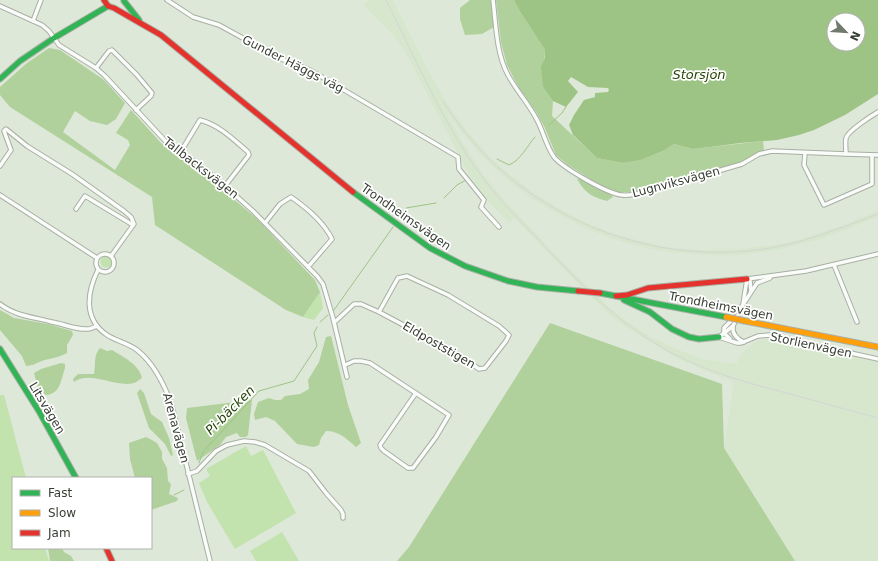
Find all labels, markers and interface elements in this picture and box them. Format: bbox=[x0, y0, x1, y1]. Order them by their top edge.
north arrow bbox=[826, 12, 866, 52]
text: N bbox=[847, 29, 862, 43]
street label: Gunder Häggs väg bbox=[240, 32, 346, 96]
water label: Storsjön bbox=[672, 67, 726, 82]
street label: Tallbacksvägen bbox=[160, 134, 241, 202]
street label: Lugnviksvägen bbox=[631, 164, 721, 200]
street label: Trondheimsvägen bbox=[358, 180, 453, 253]
street label: Trondheimsvägen bbox=[667, 289, 774, 323]
street label: Eldpoststigen bbox=[400, 319, 478, 371]
street label: Storlienvägen bbox=[769, 329, 853, 361]
street label: Litsvägen bbox=[26, 380, 68, 436]
water label: Pi-bäcken bbox=[202, 382, 258, 438]
street label: Arenavägen bbox=[160, 391, 192, 465]
legend bbox=[12, 477, 152, 549]
text: Fast bbox=[48, 486, 72, 500]
text: Slow bbox=[48, 506, 76, 520]
text: Jam bbox=[47, 526, 71, 540]

